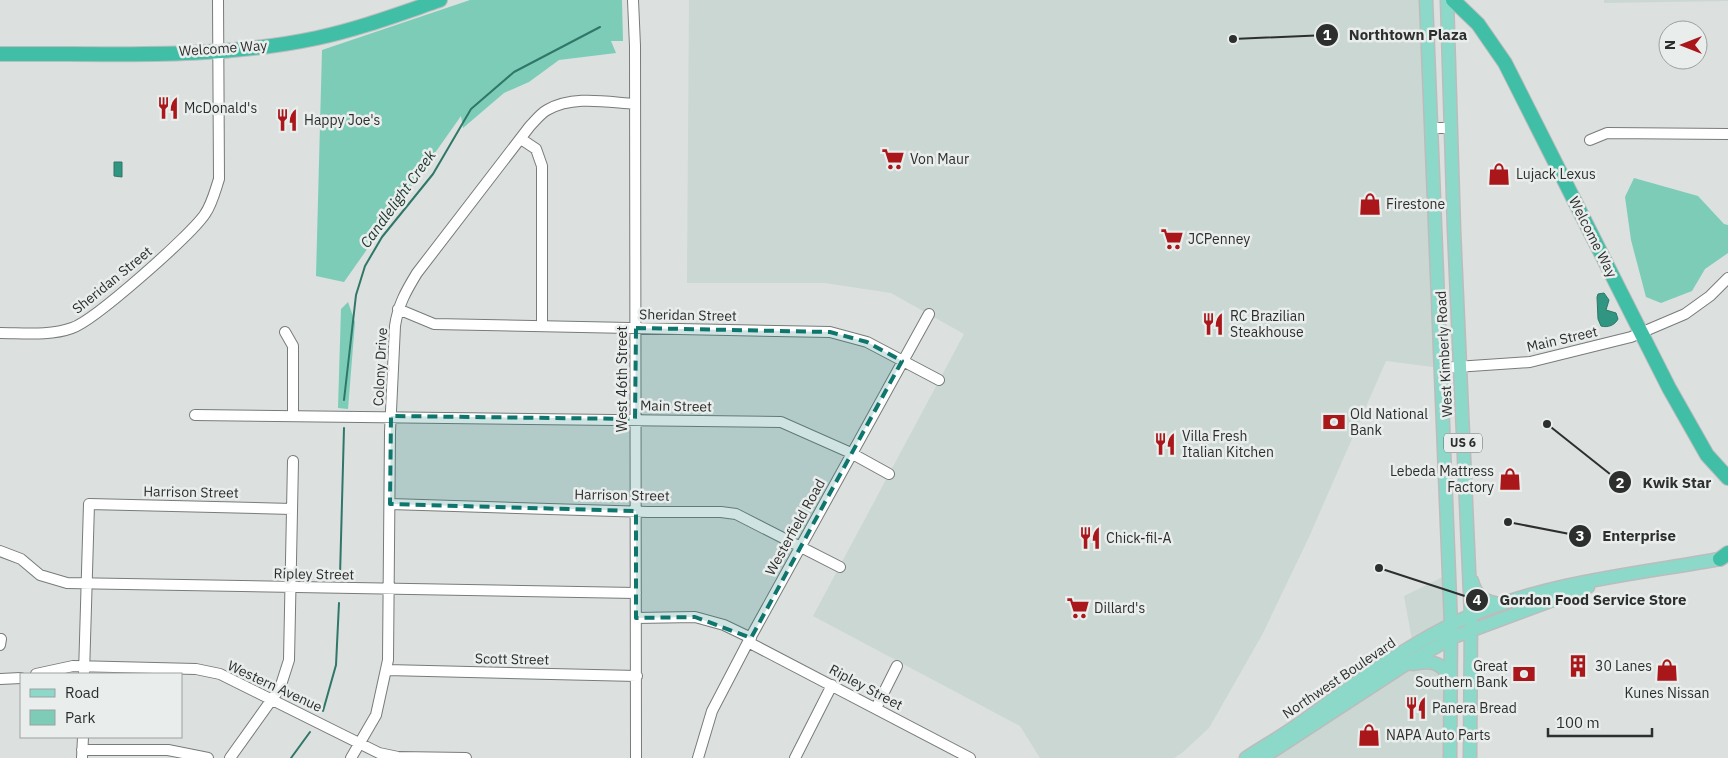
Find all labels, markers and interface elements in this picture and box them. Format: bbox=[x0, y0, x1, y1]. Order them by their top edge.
callout: Northtown Plaza bbox=[1314, 20, 1478, 50]
north arrow bbox=[1658, 20, 1708, 70]
text: 1 bbox=[1322, 25, 1332, 44]
text: Northtown Plaza bbox=[1349, 25, 1468, 44]
street label: Welcome Way bbox=[178, 36, 268, 60]
text: N bbox=[1661, 40, 1679, 50]
restaurant icon: McDonald's bbox=[155, 95, 181, 121]
place label: McDonald's bbox=[184, 99, 257, 117]
restaurant icon: Happy Joe's bbox=[274, 107, 300, 133]
place label: Happy Joe's bbox=[304, 111, 381, 129]
water label: Candlelight Creek bbox=[356, 146, 440, 251]
supermarket icon: Von Maur bbox=[880, 146, 906, 172]
place label: Von Maur bbox=[910, 150, 969, 168]
shop icon: Lujack Lexus bbox=[1486, 161, 1512, 187]
place label: Lujack Lexus bbox=[1516, 165, 1596, 183]
shop icon: Firestone bbox=[1357, 191, 1383, 217]
street label: Welcome Way bbox=[1565, 193, 1621, 281]
place label: Firestone bbox=[1386, 195, 1445, 213]
supermarket icon: JCPenney bbox=[1159, 226, 1185, 252]
place label: JCPenney bbox=[1188, 230, 1250, 248]
street label: Sheridan Street bbox=[68, 242, 156, 318]
street label: West Kimberly Road bbox=[1432, 290, 1456, 418]
street label: Sheridan Street bbox=[639, 305, 737, 325]
place label: RC Brazilian Steakhouse bbox=[1230, 307, 1305, 341]
restaurant icon: RC Brazilian Steakhouse bbox=[1200, 311, 1226, 337]
street label: Main Street bbox=[1525, 322, 1599, 356]
street label: West 46th Street bbox=[613, 326, 631, 432]
street label: Colony Drive bbox=[369, 327, 391, 407]
street label: Main Street bbox=[640, 396, 712, 416]
place label: Old National Bank bbox=[1350, 405, 1428, 439]
bank icon: Old National Bank bbox=[1321, 409, 1347, 435]
place label: Villa Fresh Italian Kitchen bbox=[1182, 427, 1274, 461]
restaurant icon: Villa Fresh Italian Kitchen bbox=[1152, 431, 1178, 457]
road number: US 6 bbox=[1444, 433, 1482, 452]
place label: Lebeda Mattress Factory bbox=[1390, 462, 1494, 496]
shop icon: Lebeda Mattress Factory bbox=[1497, 466, 1523, 492]
callout: Kwik Star bbox=[1607, 467, 1721, 497]
text: 2 bbox=[1615, 473, 1625, 492]
text: Kwik Star bbox=[1643, 473, 1711, 492]
street label: Westerfield Road bbox=[761, 476, 829, 578]
street label: Harrison Street bbox=[143, 482, 239, 502]
street label: Harrison Street bbox=[574, 485, 670, 505]
callout: Enterprise bbox=[1568, 521, 1686, 551]
restaurant icon: Chick-fil-A bbox=[1077, 525, 1103, 551]
text: 3 bbox=[1575, 526, 1585, 545]
text: Enterprise bbox=[1602, 526, 1676, 545]
place label: Chick-fil-A bbox=[1106, 529, 1171, 547]
street label: Ripley Street bbox=[273, 564, 355, 584]
callout: Gordon Food Service Store bbox=[1465, 585, 1697, 615]
text: 4 bbox=[1472, 590, 1482, 609]
text: Gordon Food Service Store bbox=[1500, 590, 1687, 609]
supermarket icon: Dillard's bbox=[1065, 595, 1091, 621]
place label: Dillard's bbox=[1094, 599, 1145, 617]
street label: Northwest Boulevard bbox=[1279, 633, 1399, 723]
street label: Scott Street bbox=[475, 649, 549, 669]
building icon: 30 Lanes bbox=[1565, 653, 1591, 679]
street label: Western Avenue bbox=[225, 656, 325, 716]
place label: Great Southern Bank bbox=[1415, 657, 1509, 691]
place label: 30 Lanes bbox=[1595, 657, 1652, 675]
shop icon: Kunes Nissan bbox=[1654, 657, 1680, 683]
street label: Ripley Street bbox=[826, 660, 906, 714]
bank icon: Great Southern Bank bbox=[1511, 661, 1537, 687]
legend bbox=[20, 673, 182, 738]
text: Road bbox=[65, 683, 100, 702]
place label: Kunes Nissan bbox=[1625, 684, 1709, 702]
restaurant icon: Panera Bread bbox=[1403, 695, 1429, 721]
place label: Panera Bread bbox=[1432, 699, 1517, 717]
scale bar bbox=[1548, 706, 1652, 738]
text: Park bbox=[65, 708, 95, 727]
text: 100 m bbox=[1556, 713, 1600, 732]
shop icon: NAPA Auto Parts bbox=[1356, 722, 1382, 748]
place label: NAPA Auto Parts bbox=[1386, 726, 1491, 744]

